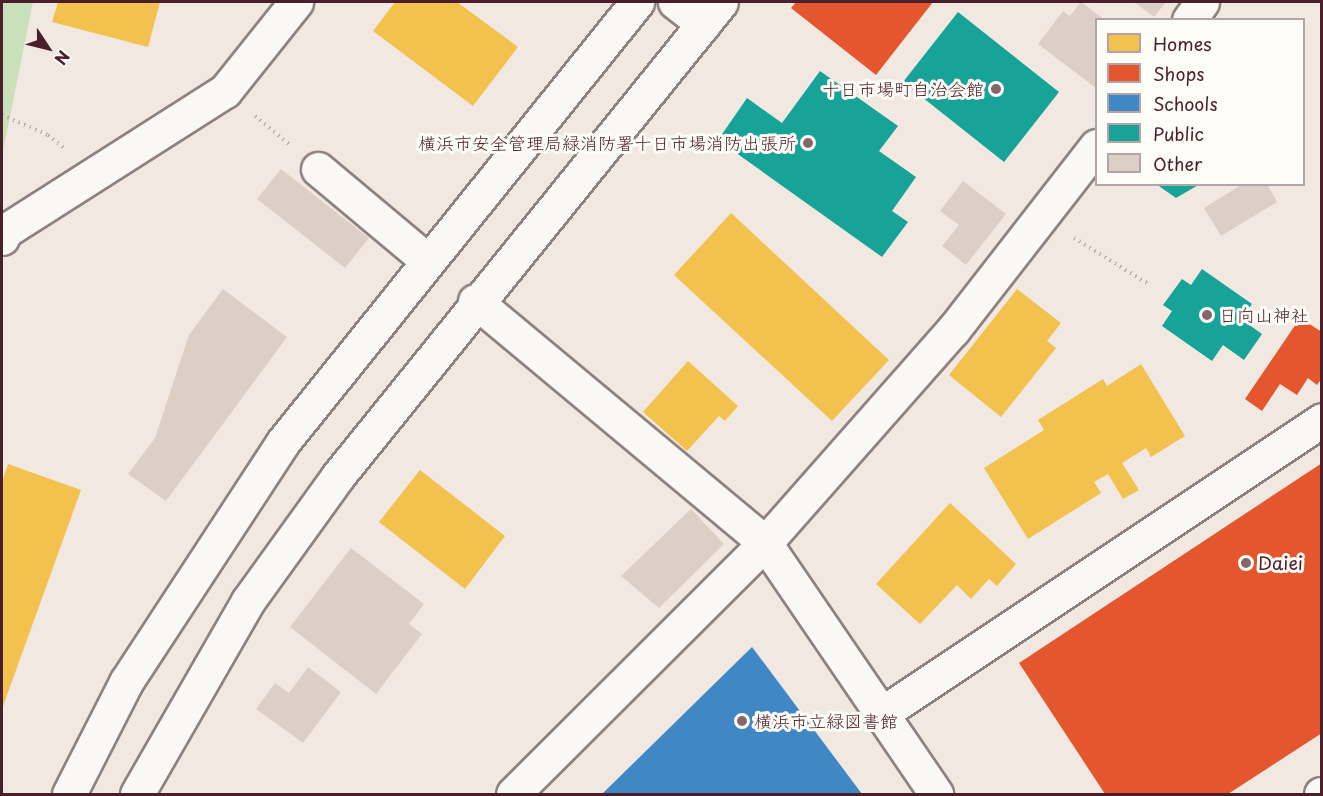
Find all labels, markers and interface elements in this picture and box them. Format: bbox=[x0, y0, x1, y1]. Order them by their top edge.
north arrow bbox=[18, 18, 78, 78]
legend bbox=[1095, 18, 1305, 186]
text: Homes bbox=[1153, 30, 1211, 57]
text: N bbox=[49, 46, 76, 70]
text: Shops bbox=[1153, 60, 1204, 87]
place label: 十日市場町自治会館 bbox=[822, 78, 984, 100]
marker: 十日市場町自治会館 bbox=[989, 82, 1003, 96]
text: Schools bbox=[1153, 90, 1218, 117]
text: Public bbox=[1153, 120, 1204, 147]
place label: 横浜市安全管理局緑消防署十日市場消防出張所 bbox=[418, 132, 796, 154]
marker: 横浜市安全管理局緑消防署十日市場消防出張所 bbox=[801, 136, 815, 150]
text: Other bbox=[1153, 150, 1202, 177]
place label: 日向山神社 bbox=[1219, 304, 1309, 326]
marker: 日向山神社 bbox=[1200, 308, 1214, 322]
place label: Daiei bbox=[1258, 552, 1303, 574]
marker: Daiei bbox=[1239, 556, 1253, 570]
place label: 横浜市立緑図書館 bbox=[754, 710, 898, 732]
marker: 横浜市立緑図書館 bbox=[735, 714, 749, 728]

